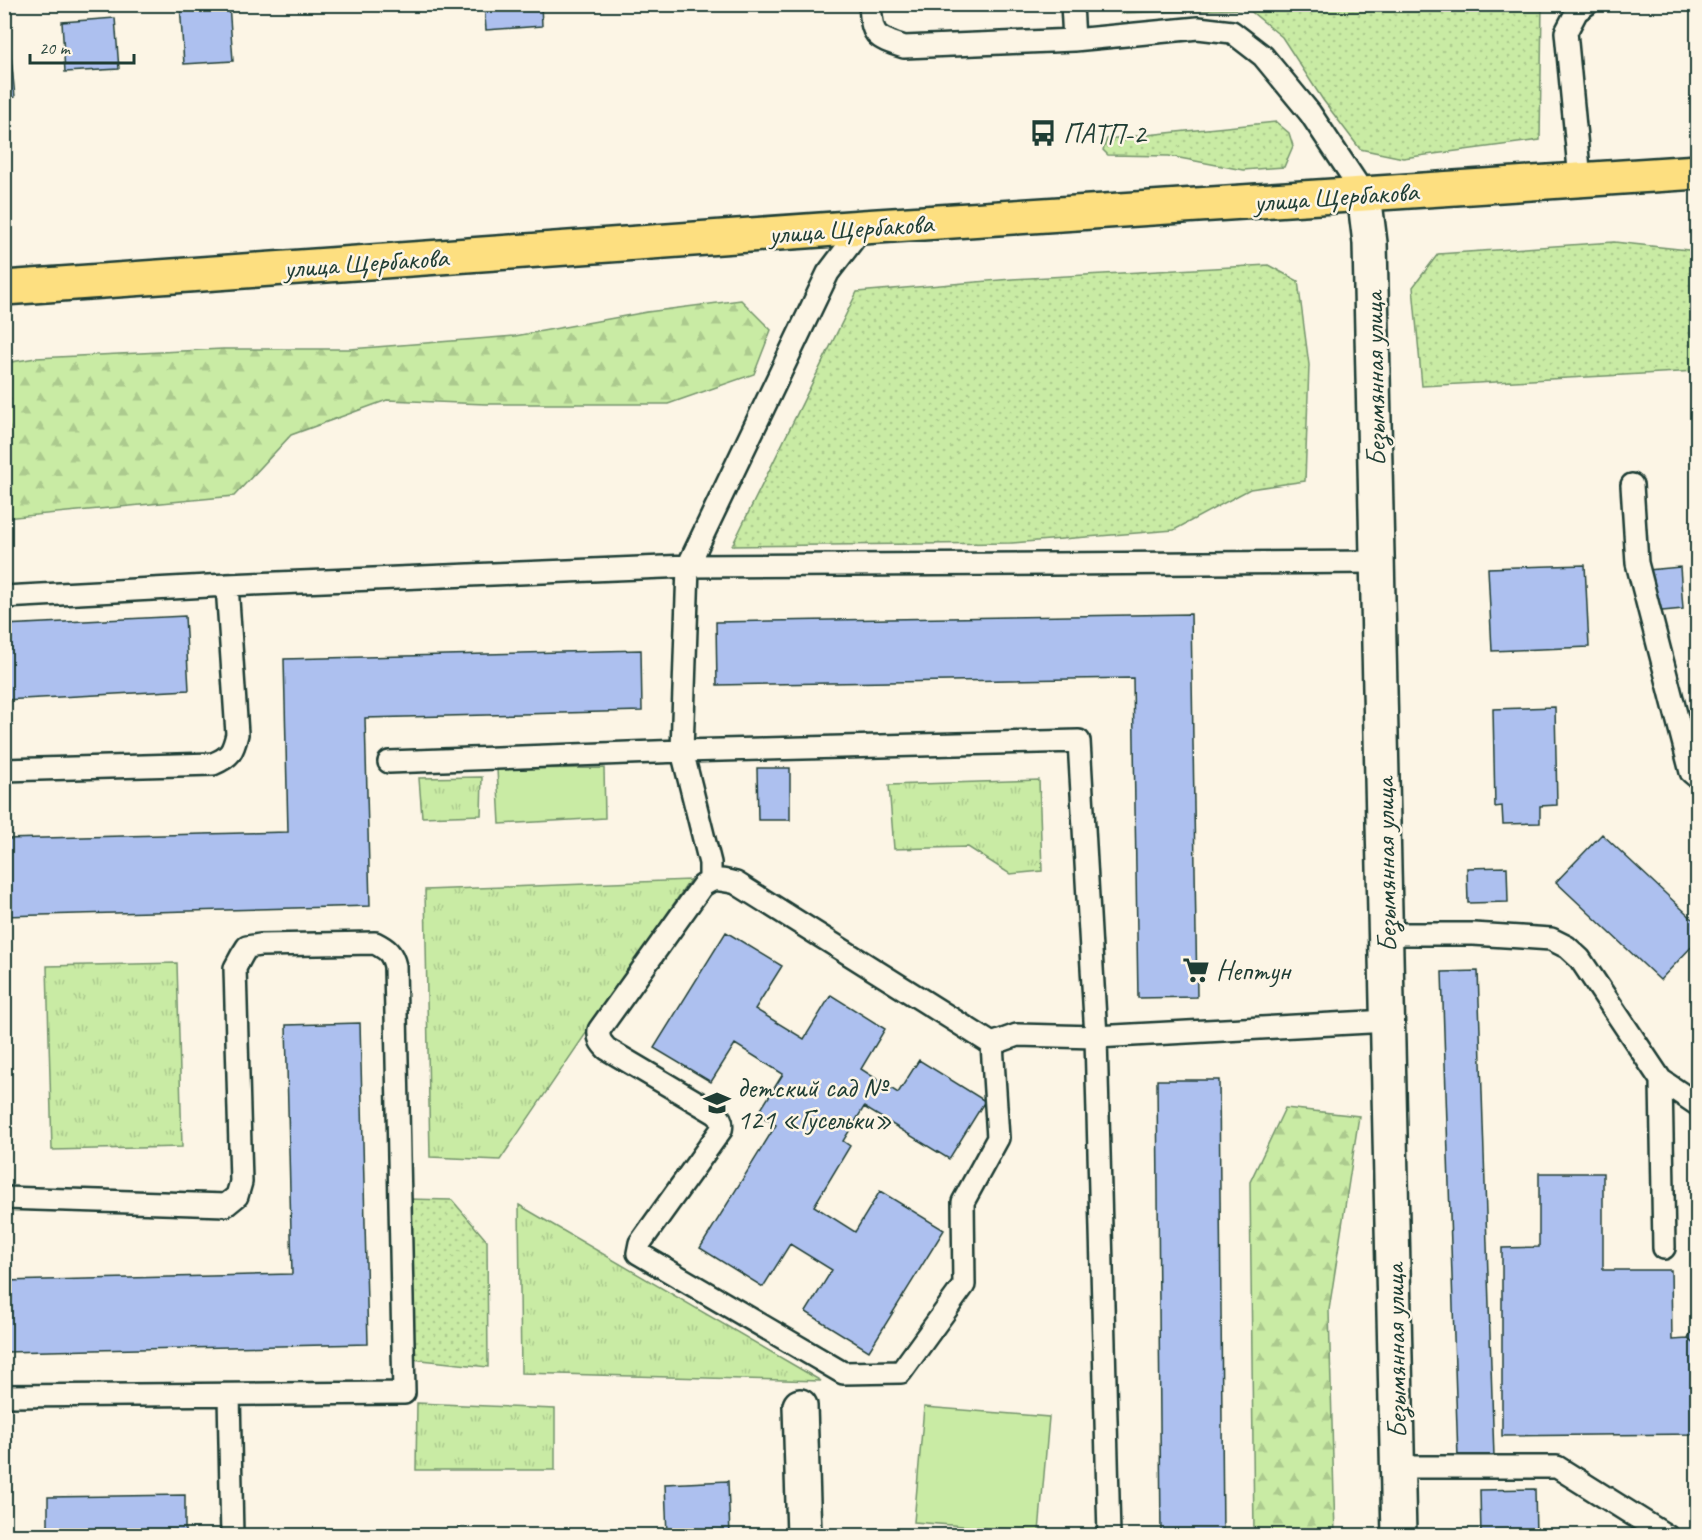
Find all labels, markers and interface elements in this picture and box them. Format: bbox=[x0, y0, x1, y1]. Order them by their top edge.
scale bar bbox=[30, 27, 134, 65]
text: 20 m bbox=[39, 37, 72, 59]
place label: ПАТП-2 bbox=[1063, 116, 1148, 151]
bus stop icon: ПАТП-2 bbox=[1028, 118, 1058, 148]
street label: улица Щербакова bbox=[1251, 173, 1421, 220]
street label: улица Щербакова bbox=[766, 205, 936, 252]
street label: улица Щербакова bbox=[281, 239, 451, 286]
street label: Безымянная улица bbox=[1355, 289, 1395, 467]
street label: Безымянная улица bbox=[1366, 775, 1406, 953]
place label: Нептун bbox=[1216, 953, 1292, 988]
supermarket icon: Нептун bbox=[1181, 955, 1211, 985]
place label: детский сад № 121 «Гусельки» bbox=[737, 1070, 892, 1137]
school or university icon: детский сад № 121 «Гусельки» bbox=[702, 1088, 732, 1118]
street label: Безымянная улица bbox=[1376, 1261, 1416, 1439]

